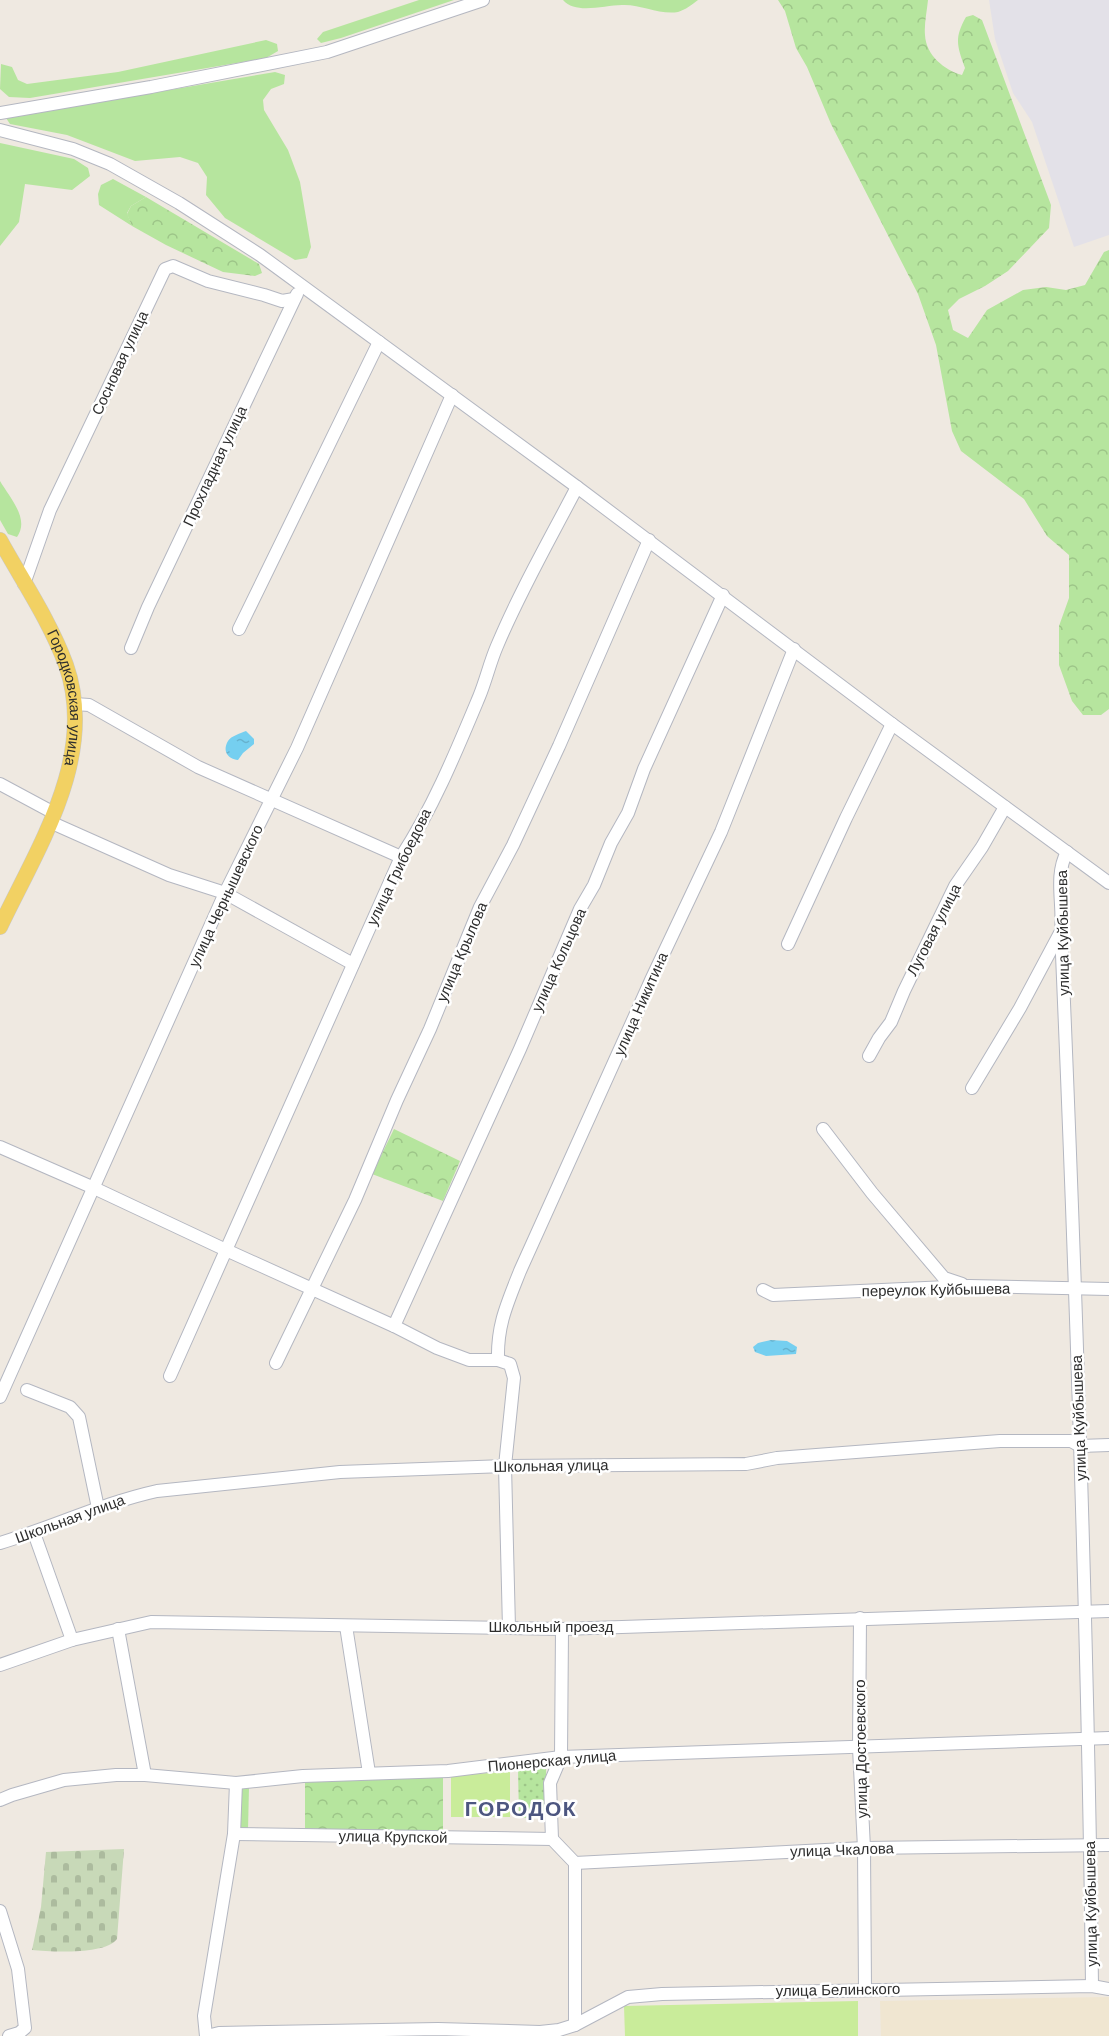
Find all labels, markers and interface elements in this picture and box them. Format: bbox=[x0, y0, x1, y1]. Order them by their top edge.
street label: Сосновая улица bbox=[88, 307, 151, 418]
street label: Прохладная улица bbox=[179, 402, 250, 529]
street label: Городковская улица bbox=[44, 627, 84, 768]
street label: улица Грибоедова bbox=[363, 805, 434, 928]
street label: улица Чернышевского bbox=[185, 822, 266, 970]
street label: улица Куйбышева bbox=[1053, 869, 1072, 996]
street label: Луговая улица bbox=[903, 880, 964, 978]
street label: улица Крылова bbox=[433, 899, 490, 1004]
street label: улица Кольцова bbox=[528, 905, 589, 1014]
street label: улица Никитина bbox=[610, 949, 671, 1058]
street label: переулок Куйбышева bbox=[862, 1280, 1011, 1299]
street label: улица Куйбышева bbox=[1068, 1354, 1089, 1481]
street label: Школьная улица bbox=[493, 1456, 609, 1475]
street label: Школьная улица bbox=[13, 1491, 127, 1546]
street label: Школьный проезд bbox=[489, 1618, 614, 1635]
street label: улица Достоевского bbox=[851, 1679, 870, 1819]
street label: Пионерская улица bbox=[487, 1746, 617, 1775]
district label: ГОРОДОК bbox=[465, 1797, 577, 1820]
street label: улица Крупской bbox=[338, 1827, 448, 1846]
street label: улица Чкалова bbox=[790, 1839, 895, 1860]
street label: улица Куйбышева bbox=[1081, 1840, 1100, 1967]
street label: улица Белинского bbox=[776, 1980, 900, 1999]

